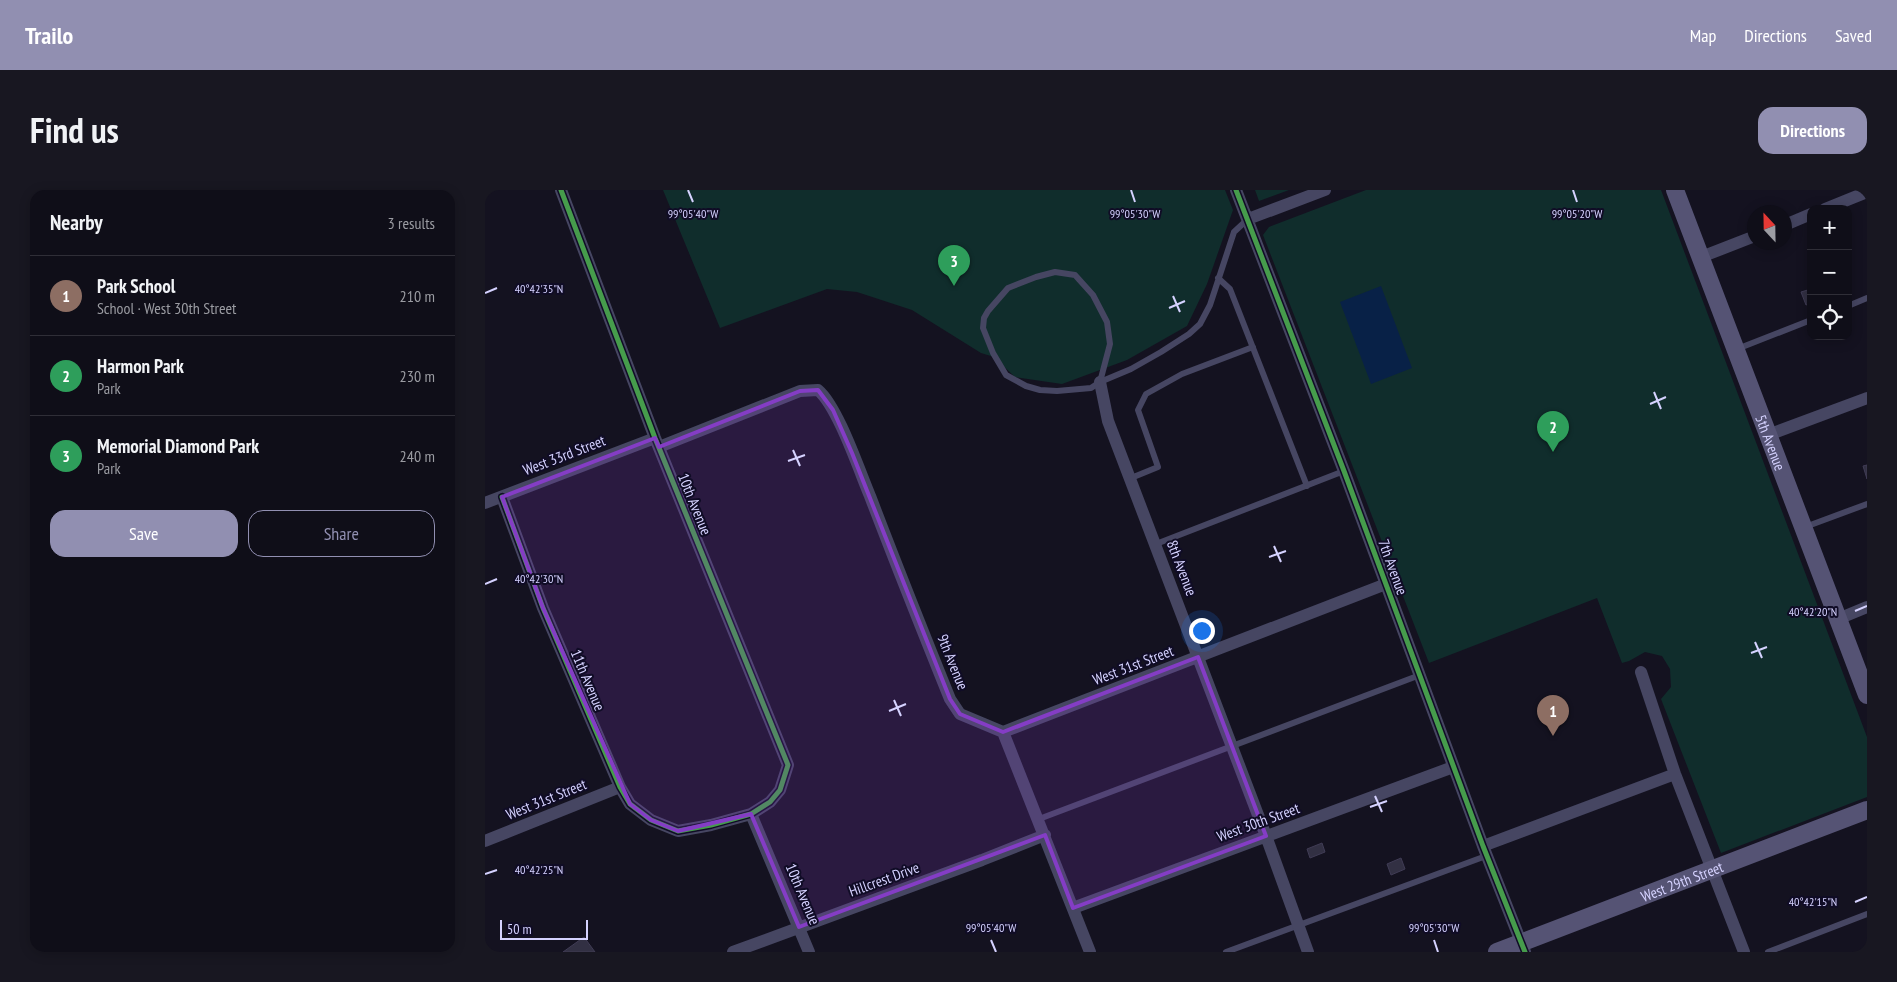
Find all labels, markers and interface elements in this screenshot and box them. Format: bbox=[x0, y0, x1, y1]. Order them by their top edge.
text: Trailo bbox=[25, 20, 73, 51]
text: Map bbox=[1690, 24, 1716, 47]
text: Directions bbox=[1744, 24, 1807, 47]
text: Saved bbox=[1835, 24, 1872, 47]
text: Find us bbox=[30, 107, 119, 153]
button: Directions bbox=[1758, 107, 1867, 154]
north arrow bbox=[1747, 205, 1792, 250]
map controls bbox=[1807, 205, 1852, 340]
button: + bbox=[1807, 205, 1852, 250]
text: 99°05'40"W bbox=[668, 206, 718, 221]
text: 99°05'30"W bbox=[1110, 206, 1160, 221]
text: 99°05'20"W bbox=[1552, 206, 1602, 221]
text: Nearby bbox=[50, 209, 103, 236]
text: 3 results bbox=[388, 213, 435, 233]
pin: 3 bbox=[938, 245, 970, 286]
button: − bbox=[1807, 250, 1852, 295]
text: Park School bbox=[97, 274, 175, 298]
text: 40°42'35"N bbox=[515, 281, 563, 296]
text: 1 bbox=[62, 286, 70, 306]
text: 210 m bbox=[400, 286, 435, 306]
button: locate bbox=[1807, 295, 1852, 340]
text: School · West 30th Street bbox=[97, 298, 236, 318]
text: Harmon Park bbox=[97, 354, 184, 378]
text: 2 bbox=[62, 366, 70, 386]
text: 230 m bbox=[400, 366, 435, 386]
text: Park bbox=[97, 378, 121, 398]
pin: 2 bbox=[1537, 411, 1569, 452]
street label: 5th Avenue bbox=[1752, 412, 1790, 473]
street label: West 33rd Street bbox=[520, 431, 608, 479]
text: Memorial Diamond Park bbox=[97, 434, 259, 458]
text: 3 bbox=[62, 446, 70, 466]
text: 240 m bbox=[400, 446, 435, 466]
text: Park bbox=[97, 458, 121, 478]
street label: 10th Avenue bbox=[674, 470, 716, 538]
button: Save bbox=[50, 510, 238, 557]
button: Share bbox=[248, 510, 435, 557]
street label: 7th Avenue bbox=[1374, 536, 1412, 598]
street label: 8th Avenue bbox=[1163, 537, 1201, 599]
text: 40°42'30"N bbox=[515, 571, 563, 586]
text: 40°42'20"N bbox=[1789, 604, 1837, 619]
your location bbox=[1189, 618, 1215, 644]
street label: 9th Avenue bbox=[933, 631, 973, 693]
street label: West 31st Street bbox=[1090, 641, 1176, 689]
street label: 11th Avenue bbox=[567, 646, 609, 714]
pin: 1 bbox=[1537, 695, 1569, 736]
street label: West 31st Street bbox=[503, 774, 589, 824]
street label: West 30th Street bbox=[1214, 798, 1302, 846]
street label: Hillcrest Drive bbox=[846, 857, 922, 901]
street label: West 29th Street bbox=[1638, 857, 1726, 905]
street label: 10th Avenue bbox=[782, 860, 824, 928]
text: 40°42'25"N bbox=[515, 862, 563, 877]
text: 40°42'15"N bbox=[1789, 894, 1837, 909]
scale bar bbox=[500, 917, 587, 940]
text: 50 m bbox=[507, 920, 532, 938]
text: 99°05'40"W bbox=[966, 920, 1016, 935]
text: 99°05'30"W bbox=[1409, 920, 1459, 935]

